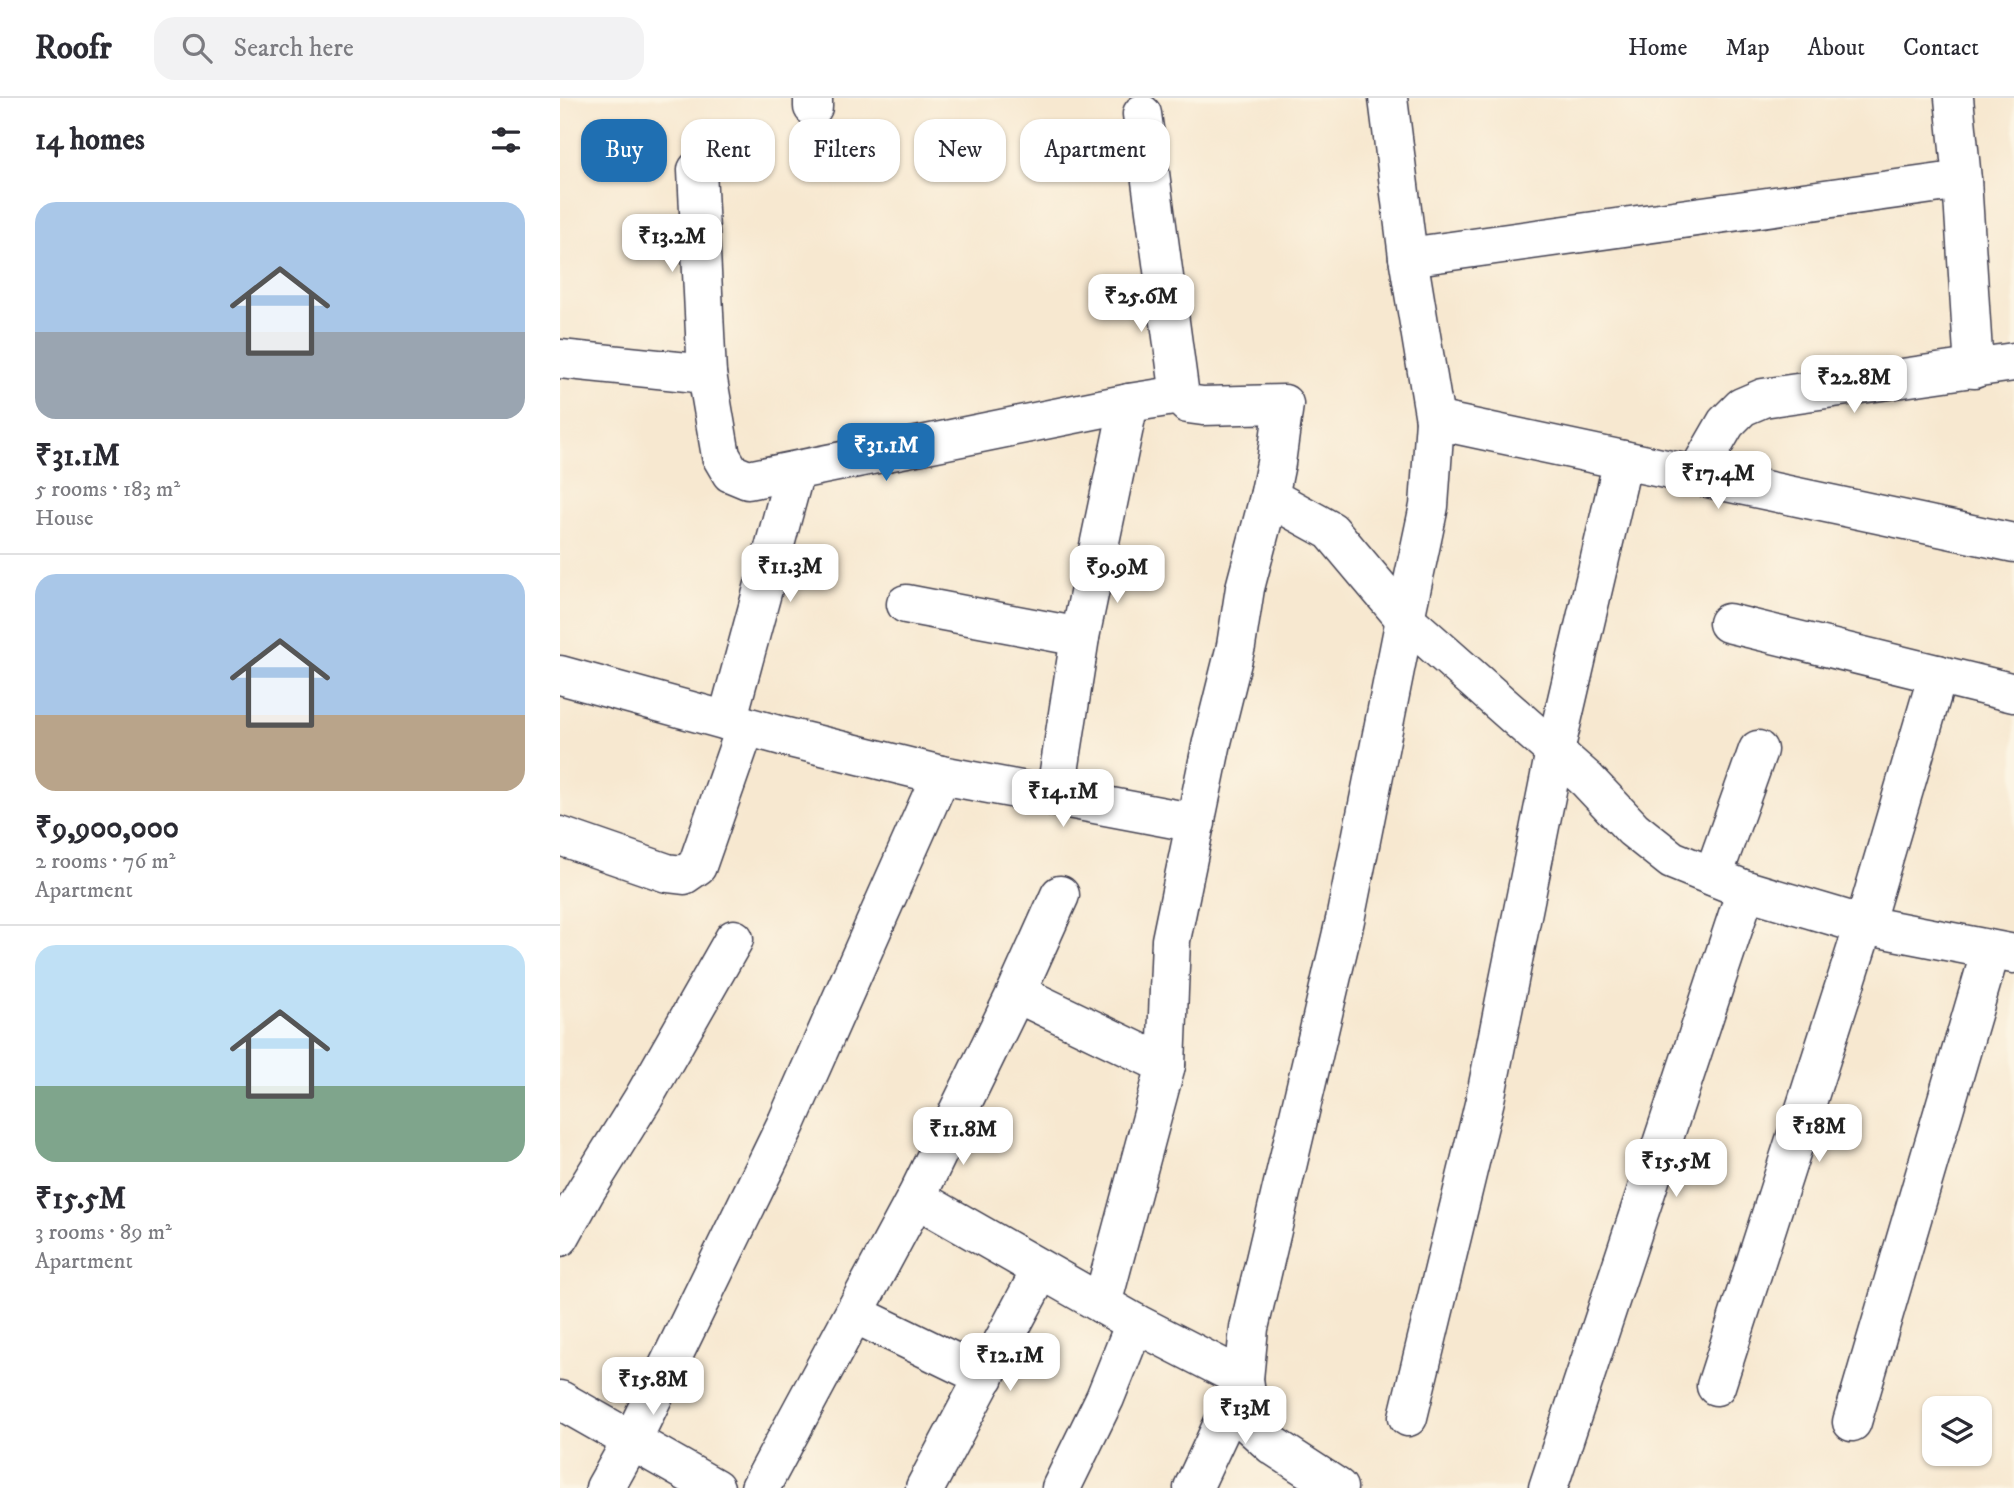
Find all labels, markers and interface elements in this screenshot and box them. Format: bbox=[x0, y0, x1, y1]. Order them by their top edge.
search box bbox=[154, 17, 644, 80]
text: Roofr bbox=[35, 28, 112, 69]
icon: search bbox=[178, 29, 216, 67]
text: Search here bbox=[234, 32, 354, 65]
text: Home bbox=[1628, 33, 1687, 63]
text: Map bbox=[1725, 33, 1770, 63]
text: About bbox=[1808, 33, 1865, 63]
text: Contact bbox=[1903, 33, 1979, 63]
chip: Buy bbox=[581, 119, 667, 182]
chip: Rent bbox=[681, 119, 775, 182]
chip: Filters bbox=[789, 119, 900, 182]
chip: New bbox=[914, 119, 1006, 182]
chip: Apartment bbox=[1020, 119, 1170, 182]
icon: filters bbox=[487, 121, 525, 159]
text: 14 homes bbox=[35, 122, 145, 159]
pin: ₹13.2M bbox=[615, 214, 729, 274]
text: ₹13.2M bbox=[638, 222, 706, 251]
icon: home bbox=[217, 248, 343, 374]
pin: ₹25.6M bbox=[1084, 274, 1198, 334]
text: ₹25.6M bbox=[1104, 282, 1178, 311]
pin: ₹22.8M bbox=[1797, 356, 1911, 415]
text: ₹22.8M bbox=[1817, 363, 1891, 392]
pin: ₹31.1M bbox=[829, 424, 943, 483]
text: ₹31.1M bbox=[853, 431, 919, 460]
text: ₹31.1M bbox=[35, 438, 120, 475]
pin: ₹17.4M bbox=[1661, 452, 1775, 511]
text: ₹17.4M bbox=[1681, 459, 1755, 488]
text: 5 rooms · 183 m² bbox=[35, 475, 180, 504]
text: House bbox=[35, 504, 93, 533]
pin: ₹11.3M bbox=[733, 545, 847, 604]
pin: ₹9.9M bbox=[1068, 546, 1166, 605]
text: ₹11.3M bbox=[757, 552, 823, 581]
text: ₹9.9M bbox=[1086, 553, 1148, 582]
icon: home bbox=[217, 620, 343, 746]
pin: ₹14.1M bbox=[1006, 770, 1120, 829]
text: ₹14.1M bbox=[1028, 777, 1098, 806]
text: ₹9,900,000 bbox=[35, 810, 179, 847]
text: 2 rooms · 76 m² bbox=[35, 847, 175, 876]
text: Apartment bbox=[35, 876, 133, 905]
icon: home bbox=[217, 991, 343, 1117]
pin: ₹18M bbox=[1778, 1104, 1860, 1164]
pin: ₹11.8M bbox=[906, 1108, 1020, 1167]
text: ₹18M bbox=[1792, 1112, 1846, 1141]
text: ₹11.8M bbox=[929, 1115, 997, 1144]
pin: ₹15.5M bbox=[1619, 1140, 1733, 1199]
text: ₹15.5M bbox=[1641, 1147, 1711, 1176]
text: ₹15.5M bbox=[35, 1181, 126, 1218]
text: 3 rooms · 89 m² bbox=[35, 1218, 172, 1247]
text: Apartment bbox=[35, 1247, 133, 1276]
pin: ₹12.1M bbox=[953, 1334, 1067, 1393]
text: ₹12.1M bbox=[976, 1341, 1044, 1370]
pin: ₹15.8M bbox=[596, 1358, 710, 1417]
text: ₹15.8M bbox=[618, 1365, 688, 1394]
pin: ₹13M bbox=[1204, 1386, 1286, 1446]
text: ₹13M bbox=[1219, 1394, 1271, 1423]
map controls bbox=[1922, 1396, 1992, 1466]
button: layers bbox=[1922, 1396, 1992, 1466]

